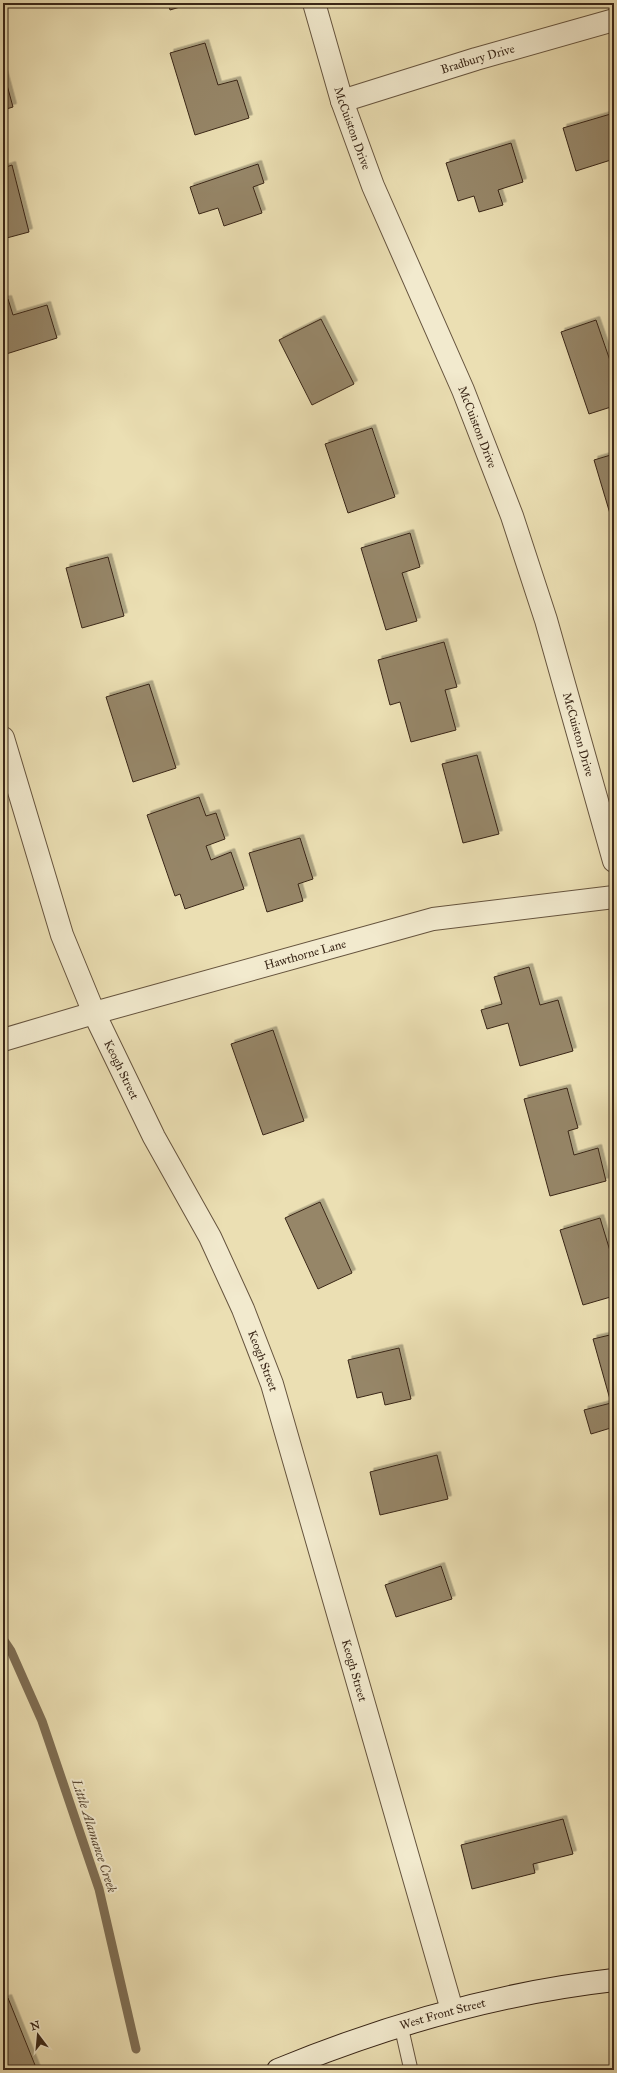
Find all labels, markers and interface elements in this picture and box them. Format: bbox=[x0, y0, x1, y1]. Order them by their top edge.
street label: Bradbury Drive bbox=[439, 41, 516, 77]
street label: McCuiston Drive bbox=[331, 85, 373, 172]
street label: McCuiston Drive bbox=[455, 384, 500, 470]
street label: McCuiston Drive bbox=[560, 691, 597, 778]
street label: Hawthorne Lane bbox=[263, 936, 348, 972]
street label: Keogh Street bbox=[101, 1038, 142, 1102]
street label: Keogh Street bbox=[245, 1328, 281, 1394]
street label: Keogh Street bbox=[339, 1638, 370, 1704]
water label: Little Alamance Creek bbox=[68, 1776, 120, 1895]
street label: West Front Street bbox=[398, 1996, 488, 2033]
north arrow bbox=[18, 2015, 58, 2055]
text: N bbox=[29, 2018, 42, 2033]

